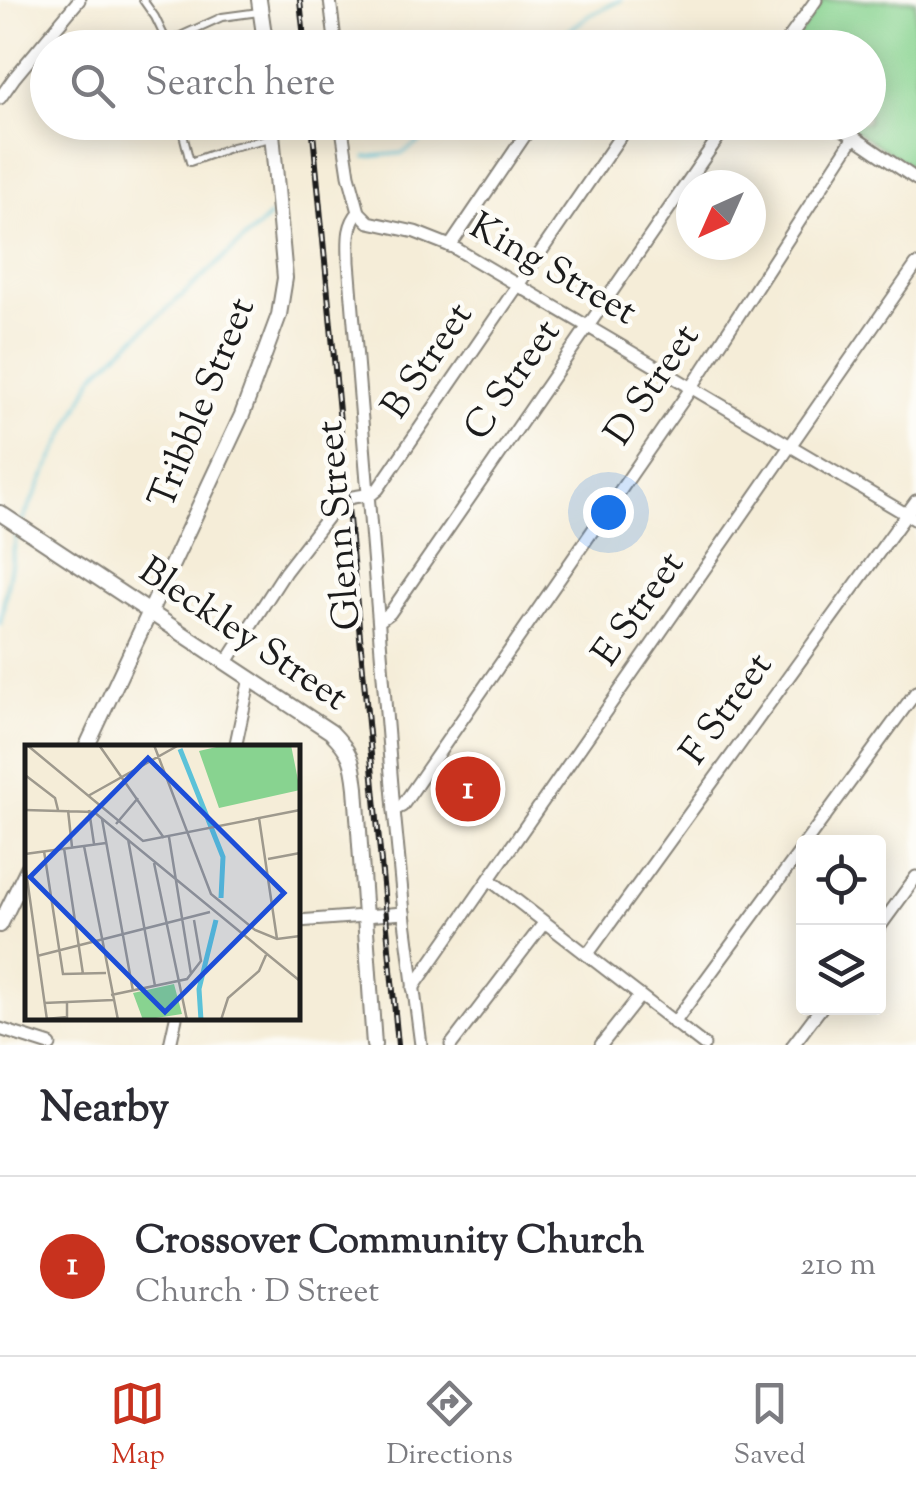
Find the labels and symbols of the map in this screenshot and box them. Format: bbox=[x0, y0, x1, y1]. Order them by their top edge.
north arrow bbox=[676, 170, 766, 260]
street label: King Street bbox=[458, 201, 646, 341]
street label: Tribble Street bbox=[137, 290, 271, 518]
street label: B Street bbox=[370, 293, 488, 431]
street label: C Street bbox=[453, 309, 575, 453]
street label: D Street bbox=[594, 314, 714, 458]
street label: Glenn Street bbox=[305, 418, 377, 632]
your location bbox=[583, 487, 634, 538]
street label: E Street bbox=[581, 542, 699, 678]
street label: Bleckley Street bbox=[127, 546, 357, 726]
street label: F Street bbox=[669, 643, 787, 777]
inset map bbox=[25, 745, 300, 1020]
pin: 1 bbox=[436, 752, 500, 826]

